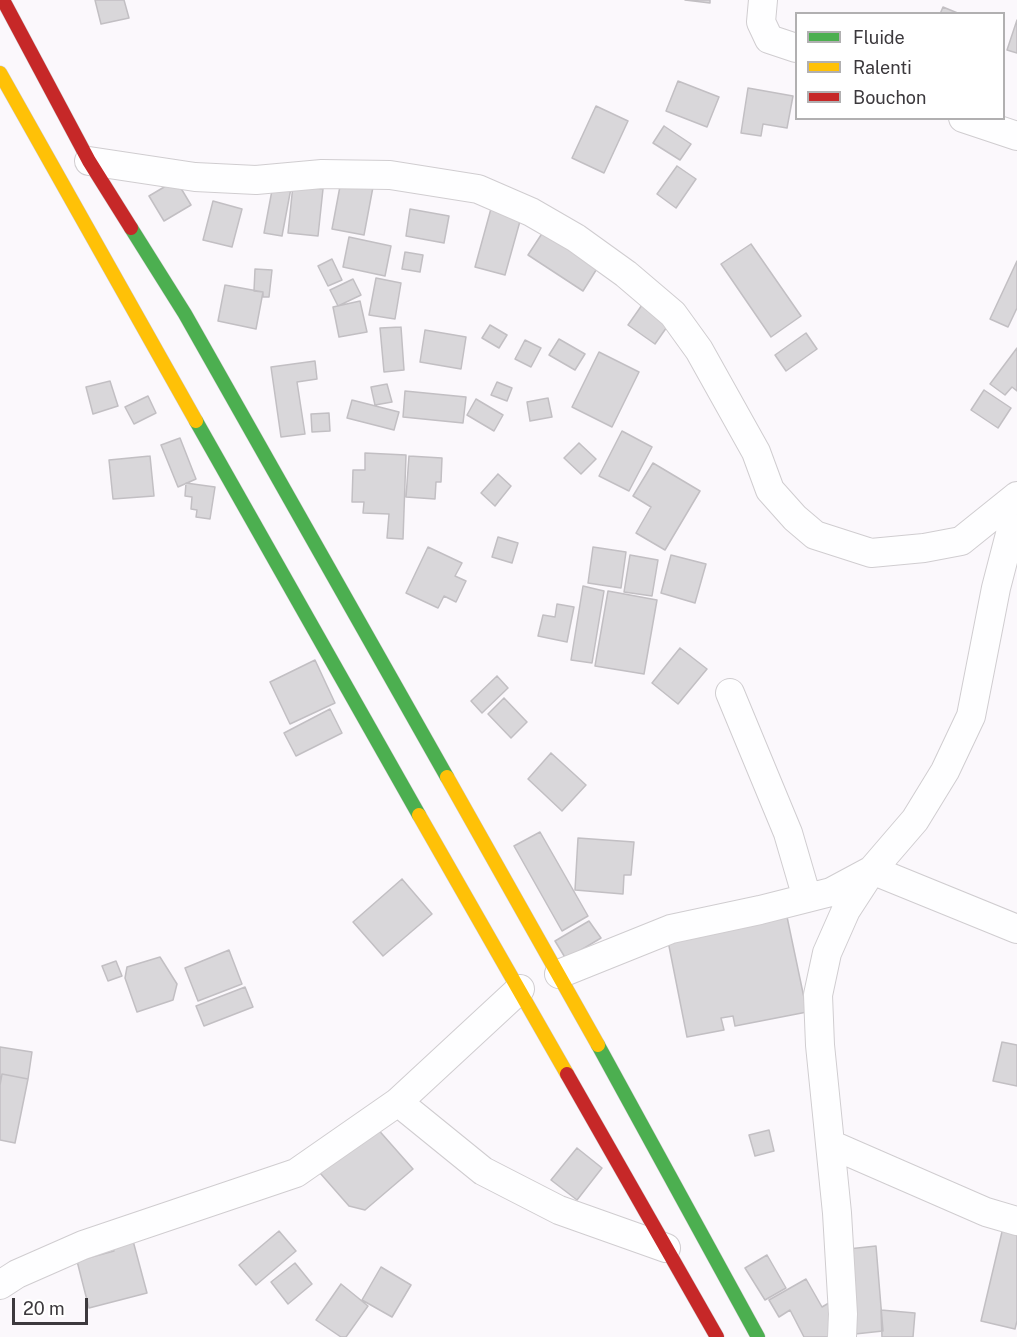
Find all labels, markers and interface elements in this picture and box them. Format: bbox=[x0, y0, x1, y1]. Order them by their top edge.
legend bbox=[795, 12, 1005, 120]
text: Fluide bbox=[853, 27, 905, 48]
text: Ralenti bbox=[853, 57, 912, 78]
text: Bouchon bbox=[853, 87, 926, 108]
scale bar bbox=[15, 1286, 92, 1324]
text: 20 m bbox=[23, 1298, 65, 1319]

